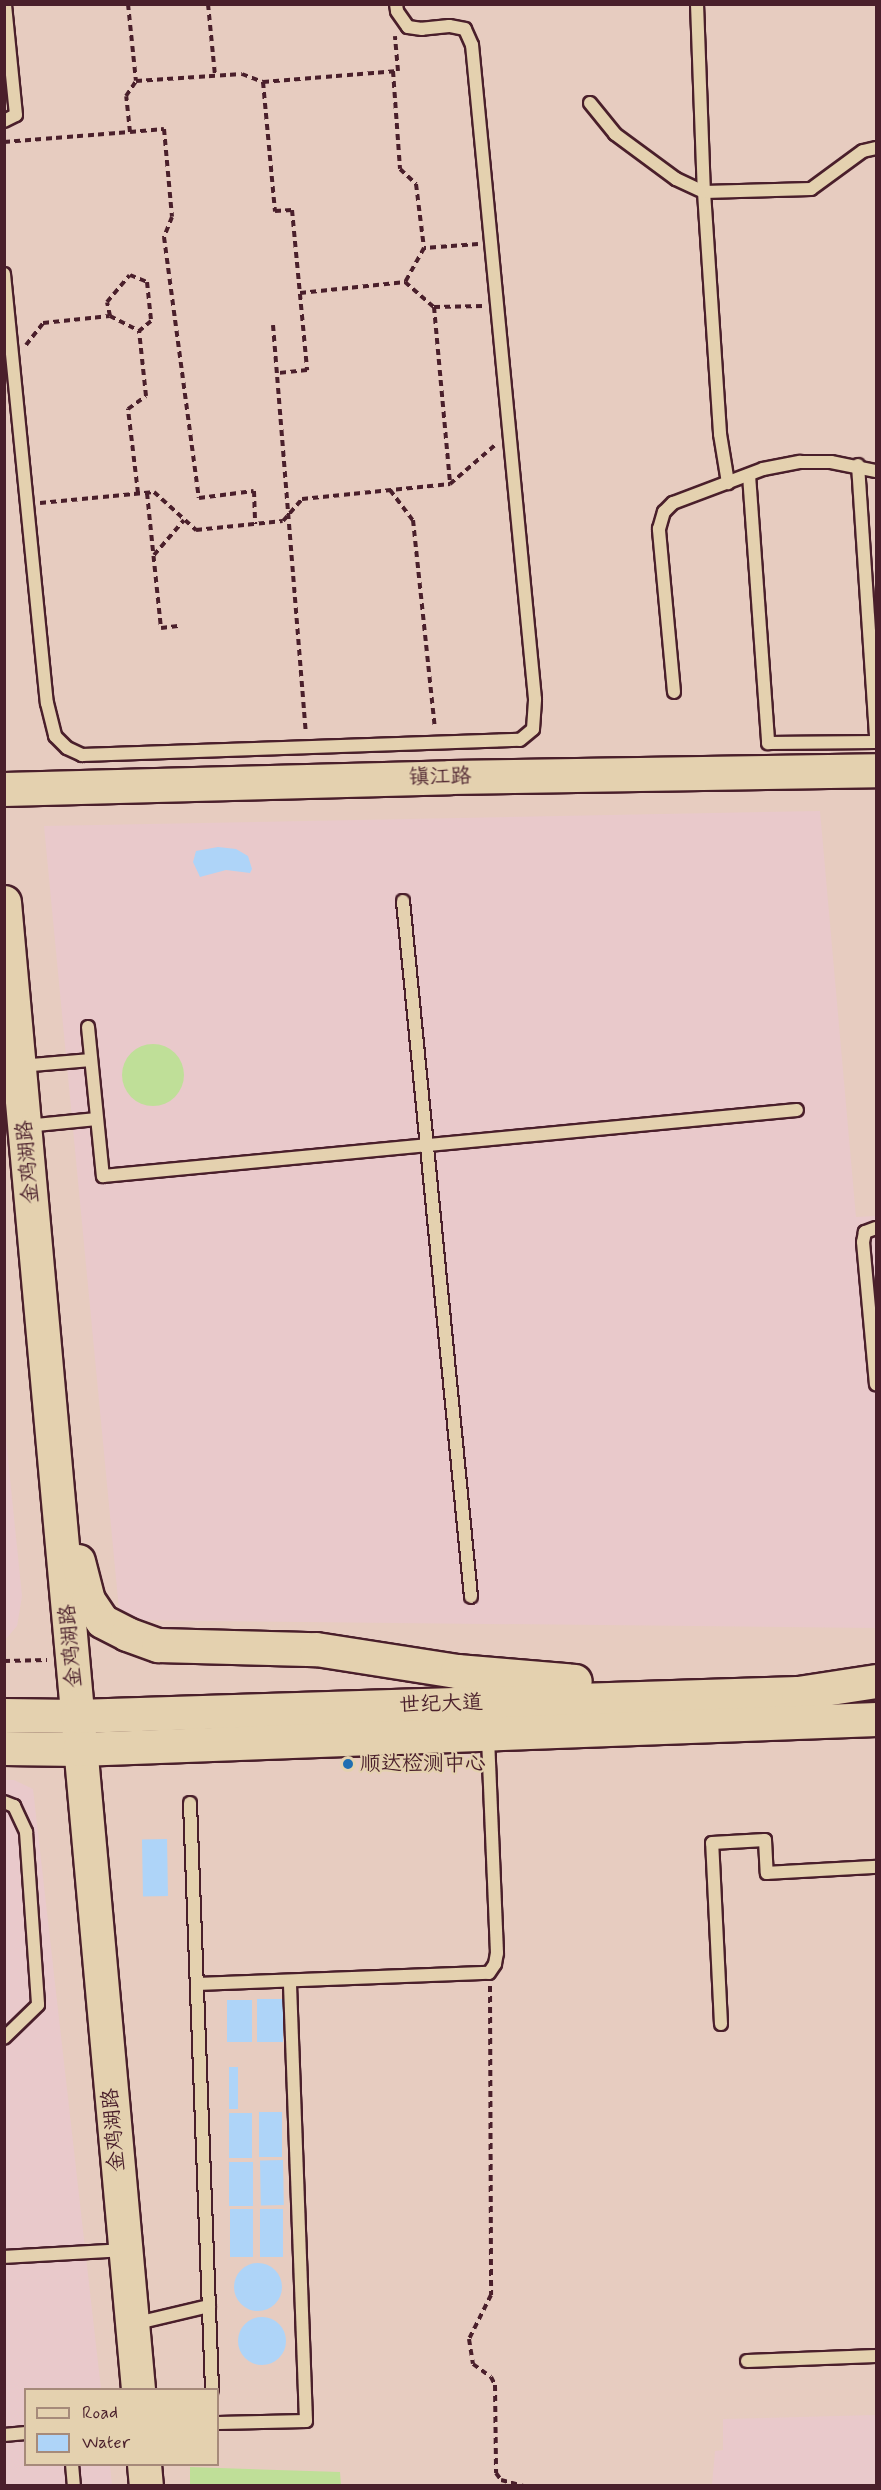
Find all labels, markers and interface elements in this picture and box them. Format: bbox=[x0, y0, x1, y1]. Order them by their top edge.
street label: 镇江路 bbox=[408, 764, 472, 790]
street label: 金鸡湖路 bbox=[12, 1119, 44, 1205]
street label: 金鸡湖路 bbox=[55, 1603, 87, 1689]
street label: 世纪大道 bbox=[399, 1690, 483, 1718]
place label: 顺达检测中心 bbox=[360, 1751, 486, 1777]
marker: 顺达检测中心 bbox=[341, 1757, 355, 1771]
street label: 金鸡湖路 bbox=[98, 2087, 130, 2173]
legend bbox=[24, 2388, 219, 2466]
text: Road bbox=[82, 2401, 118, 2425]
text: Water bbox=[82, 2431, 130, 2455]

